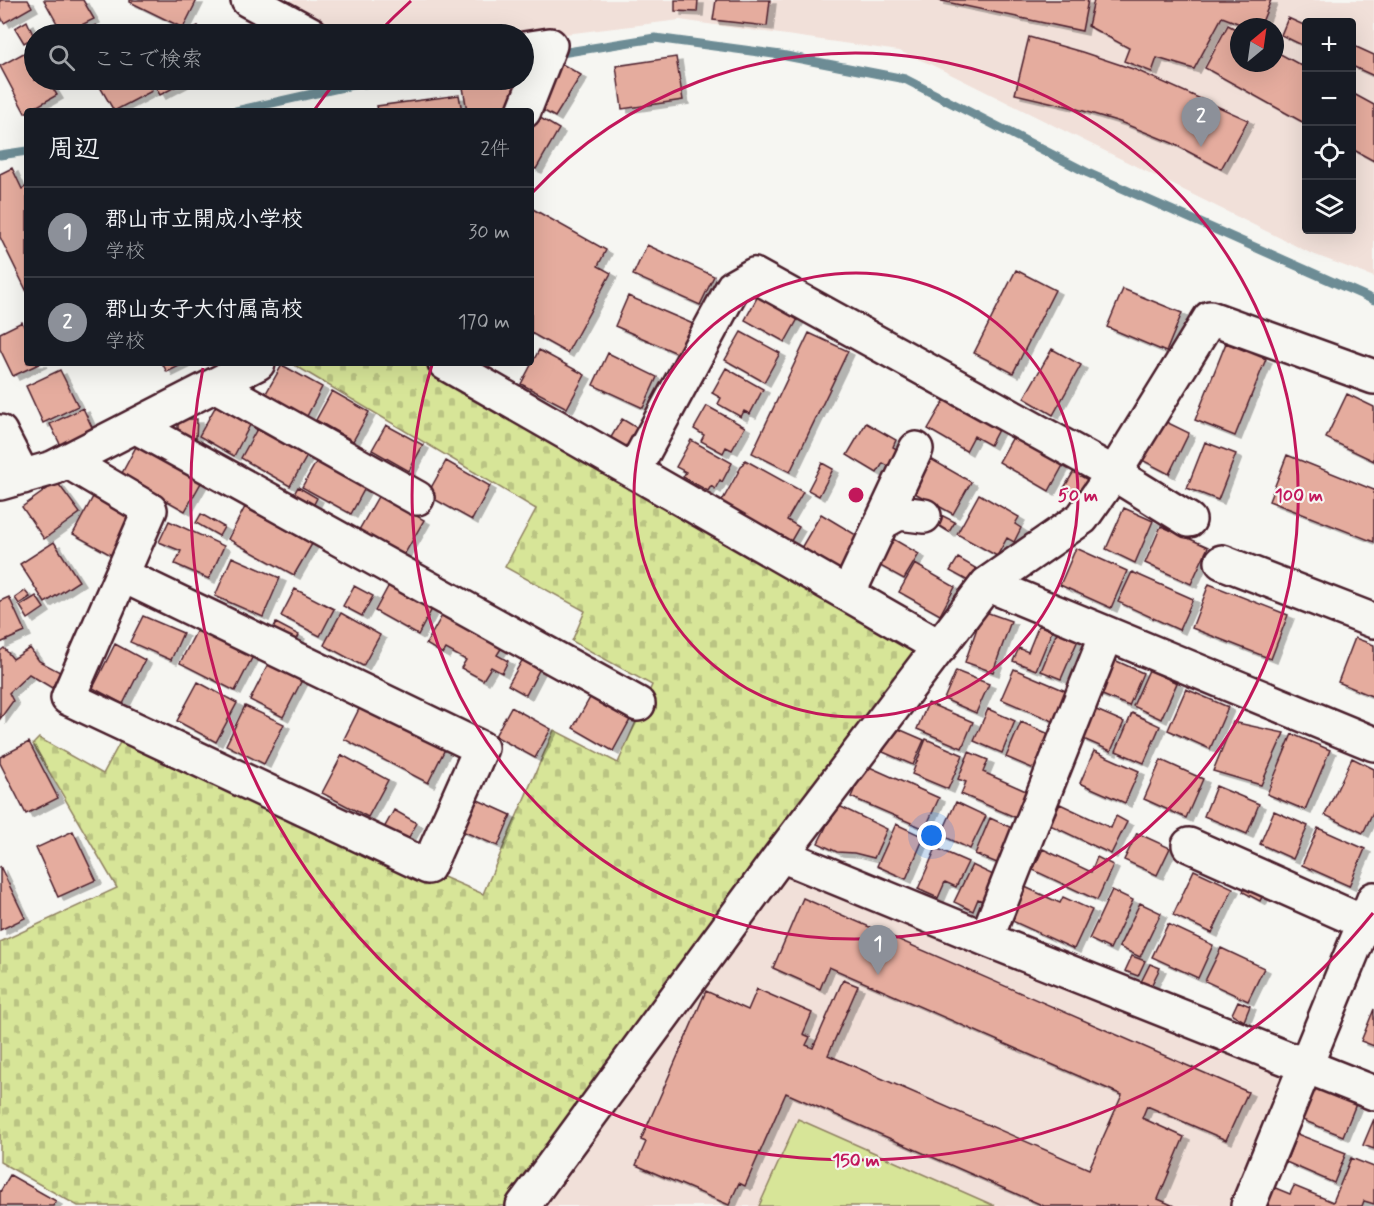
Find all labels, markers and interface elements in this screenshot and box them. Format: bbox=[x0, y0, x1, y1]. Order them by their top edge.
north arrow bbox=[1230, 18, 1284, 72]
map controls bbox=[1302, 18, 1356, 234]
button: + bbox=[1302, 18, 1356, 72]
search box bbox=[24, 24, 534, 90]
icon: search bbox=[45, 41, 78, 74]
text: ここで検索 bbox=[93, 46, 203, 74]
button: − bbox=[1302, 72, 1356, 126]
pin: 2 bbox=[1182, 98, 1220, 147]
button: locate bbox=[1302, 126, 1356, 180]
text: 周辺 bbox=[48, 133, 100, 167]
text: 2件 bbox=[480, 136, 510, 163]
button: layers bbox=[1302, 180, 1356, 234]
text: 郡山市立開成小学校 bbox=[105, 206, 303, 234]
text: 1 bbox=[63, 219, 72, 246]
text: 30 m bbox=[468, 219, 510, 246]
text: 学校 bbox=[105, 238, 145, 265]
text: 郡山女子大付属高校 bbox=[105, 296, 303, 324]
text: 2 bbox=[63, 309, 72, 336]
text: 170 m bbox=[458, 309, 510, 336]
text: 学校 bbox=[105, 328, 145, 355]
text: 50 m bbox=[1058, 484, 1098, 508]
text: 100 m bbox=[1275, 484, 1323, 508]
centre of rings bbox=[846, 485, 866, 505]
your location bbox=[917, 821, 946, 850]
pin: 1 bbox=[858, 926, 898, 975]
text: 150 m bbox=[832, 1149, 880, 1173]

